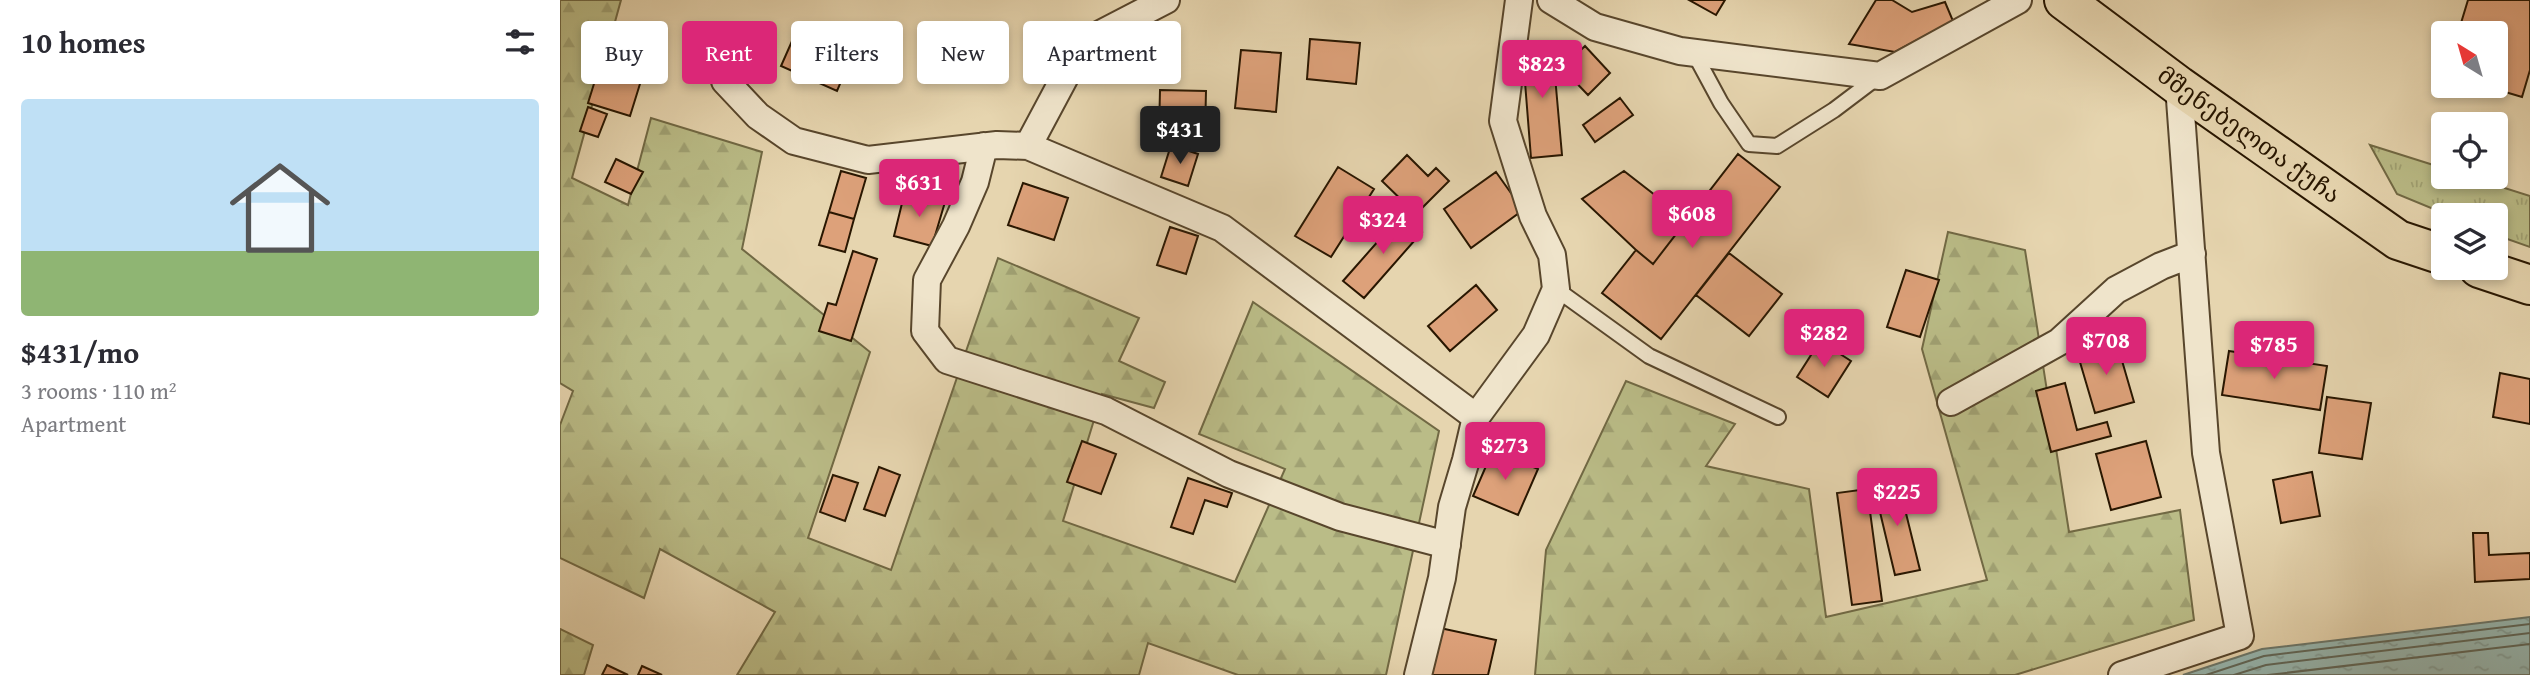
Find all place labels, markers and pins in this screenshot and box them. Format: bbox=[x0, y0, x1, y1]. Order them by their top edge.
pin: $823 bbox=[1501, 41, 1583, 100]
pin: $431 bbox=[1139, 106, 1221, 166]
pin: $631 bbox=[878, 160, 960, 219]
pin: $608 bbox=[1651, 190, 1733, 250]
pin: $324 bbox=[1342, 196, 1424, 256]
pin: $282 bbox=[1783, 310, 1865, 369]
pin: $708 bbox=[2065, 318, 2147, 377]
pin: $785 bbox=[2233, 322, 2315, 381]
pin: $273 bbox=[1464, 422, 1546, 482]
pin: $225 bbox=[1856, 468, 1938, 528]

